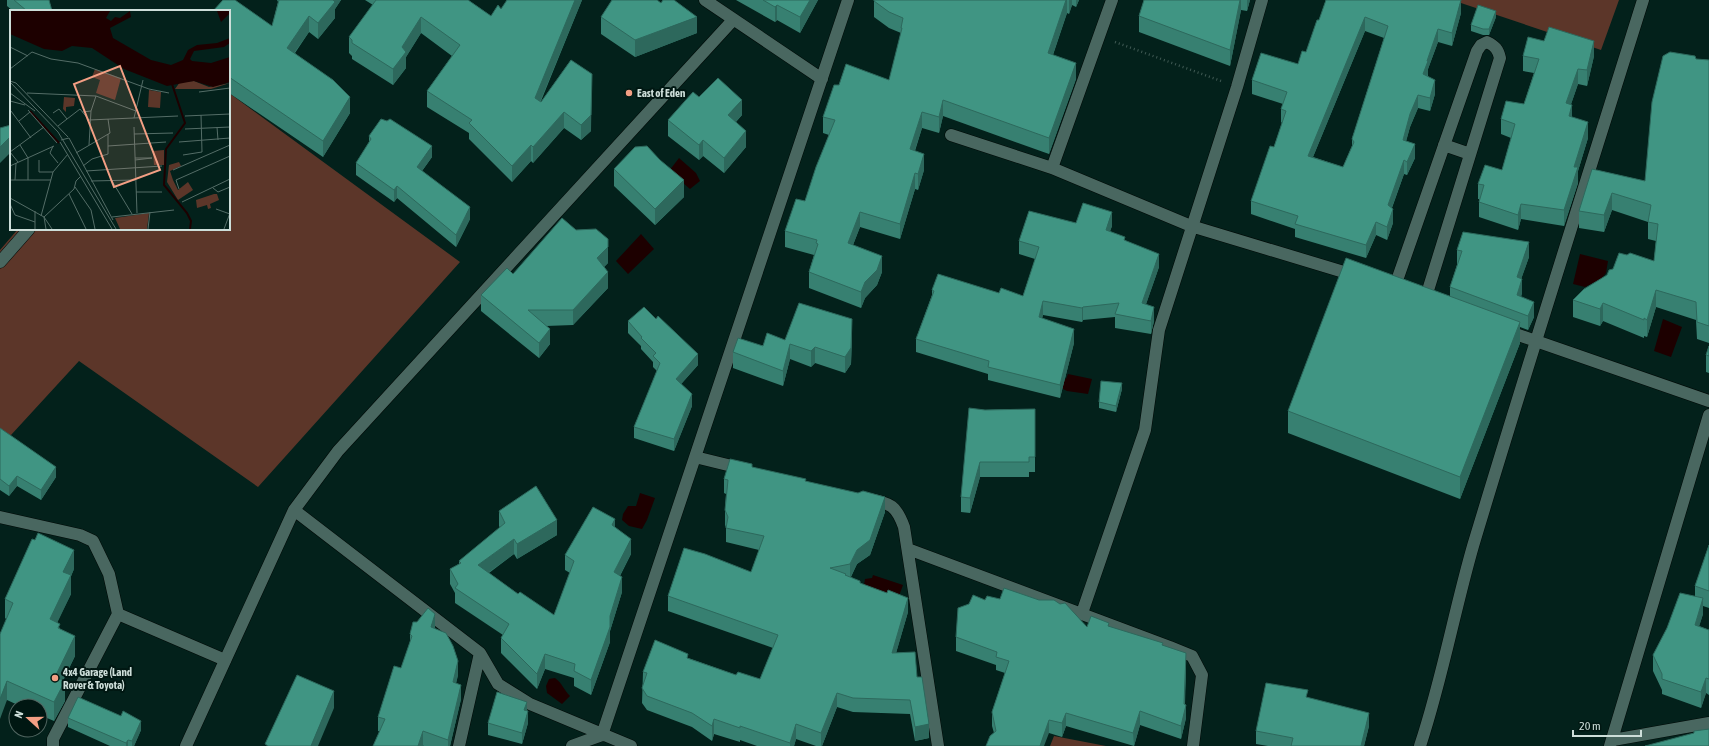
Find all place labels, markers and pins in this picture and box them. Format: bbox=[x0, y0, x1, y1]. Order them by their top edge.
place label: East of Eden bbox=[637, 87, 685, 99]
marker: East of Eden bbox=[624, 88, 634, 98]
place label: 4x4 Garage (Land Rover & Toyota) bbox=[62, 666, 132, 691]
marker: 4x4 Garage (Land Rover & Toyota) bbox=[50, 673, 60, 683]

